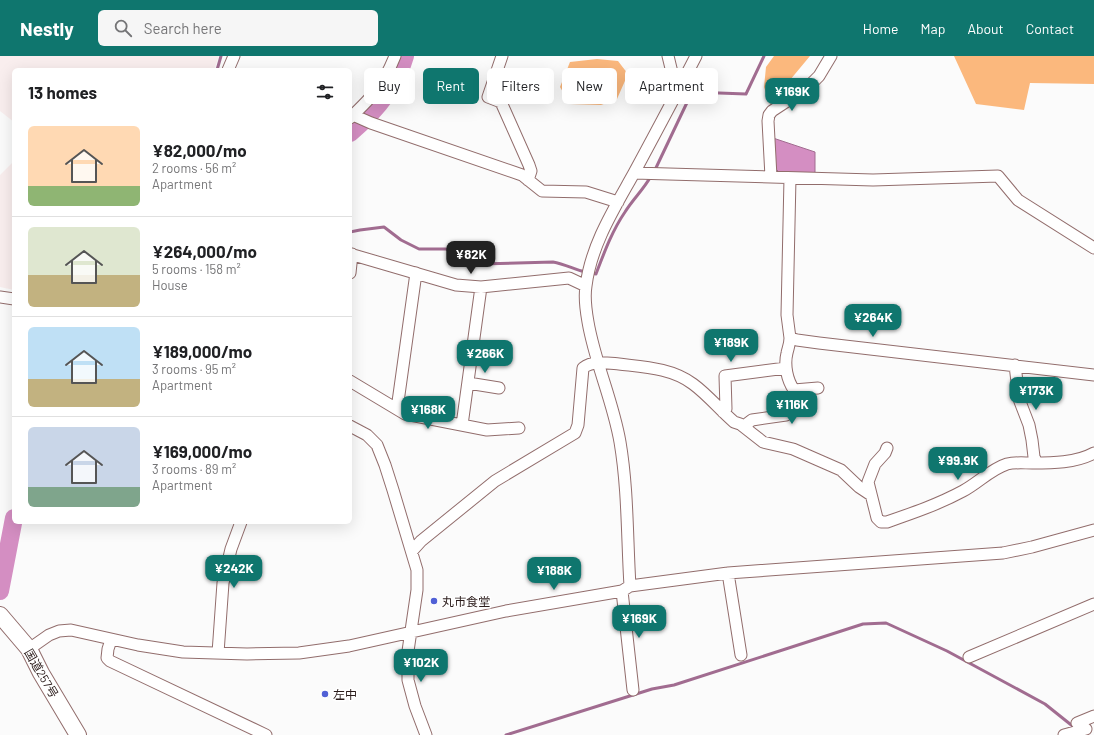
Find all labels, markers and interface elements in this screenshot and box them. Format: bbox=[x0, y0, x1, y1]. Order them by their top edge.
search box bbox=[98, 10, 378, 46]
text: Nestly bbox=[20, 17, 74, 40]
icon: search bbox=[112, 17, 134, 39]
text: Search here bbox=[144, 19, 222, 37]
text: Home bbox=[863, 20, 899, 37]
text: Map bbox=[921, 20, 945, 37]
text: About bbox=[967, 20, 1004, 37]
text: Contact bbox=[1026, 20, 1074, 37]
chip: Buy bbox=[364, 68, 415, 104]
chip: Rent bbox=[423, 68, 479, 104]
chip: Filters bbox=[487, 68, 554, 104]
chip: New bbox=[562, 68, 617, 104]
chip: Apartment bbox=[625, 68, 718, 104]
pin: ¥169K bbox=[764, 78, 820, 112]
icon: filters bbox=[314, 81, 336, 103]
text: 13 homes bbox=[28, 82, 97, 102]
text: ¥169K bbox=[774, 83, 810, 99]
text: ¥82,000/mo bbox=[152, 140, 247, 160]
icon: home bbox=[60, 142, 108, 190]
text: 2 rooms · 56 m² bbox=[152, 160, 236, 176]
text: Apartment bbox=[152, 176, 213, 192]
text: ¥264,000/mo bbox=[152, 241, 257, 261]
pin: ¥82K bbox=[447, 241, 495, 275]
icon: home bbox=[60, 243, 108, 291]
text: ¥82K bbox=[455, 246, 487, 262]
text: 5 rooms · 158 m² bbox=[152, 261, 241, 277]
text: House bbox=[152, 277, 188, 293]
pin: ¥264K bbox=[845, 304, 901, 338]
text: ¥264K bbox=[853, 309, 893, 325]
pin: ¥189K bbox=[703, 329, 759, 363]
text: ¥189K bbox=[713, 334, 749, 350]
pin: ¥266K bbox=[457, 340, 513, 374]
text: ¥189,000/mo bbox=[152, 341, 252, 361]
icon: home bbox=[60, 343, 108, 391]
text: ¥266K bbox=[466, 345, 504, 361]
text: 3 rooms · 95 m² bbox=[152, 361, 236, 377]
text: Apartment bbox=[152, 377, 213, 393]
pin: ¥173K bbox=[1008, 377, 1064, 411]
text: ¥173K bbox=[1018, 382, 1054, 398]
pin: ¥116K bbox=[764, 391, 820, 425]
pin: ¥168K bbox=[400, 396, 456, 430]
text: ¥116K bbox=[775, 396, 809, 412]
text: ¥168K bbox=[410, 401, 446, 417]
text: ¥169,000/mo bbox=[152, 441, 252, 461]
icon: home bbox=[60, 443, 108, 491]
pin: ¥99.9K bbox=[925, 447, 991, 481]
text: ¥99.9K bbox=[937, 452, 979, 468]
text: 3 rooms · 89 m² bbox=[152, 461, 236, 477]
text: Apartment bbox=[152, 477, 213, 493]
pin: ¥242K bbox=[206, 555, 262, 589]
pin: ¥188K bbox=[526, 557, 582, 591]
text: ¥242K bbox=[214, 560, 254, 576]
text: ¥188K bbox=[536, 562, 572, 578]
place label: 丸市食堂 bbox=[442, 594, 490, 608]
marker: 丸市食堂 bbox=[429, 596, 439, 606]
pin: ¥169K bbox=[611, 605, 667, 639]
text: ¥169K bbox=[621, 610, 657, 626]
street label: 国道257号 bbox=[22, 646, 62, 700]
pin: ¥102K bbox=[393, 649, 449, 683]
text: ¥102K bbox=[403, 654, 439, 670]
place label: 左中 bbox=[333, 687, 357, 701]
marker: 左中 bbox=[320, 689, 330, 699]

